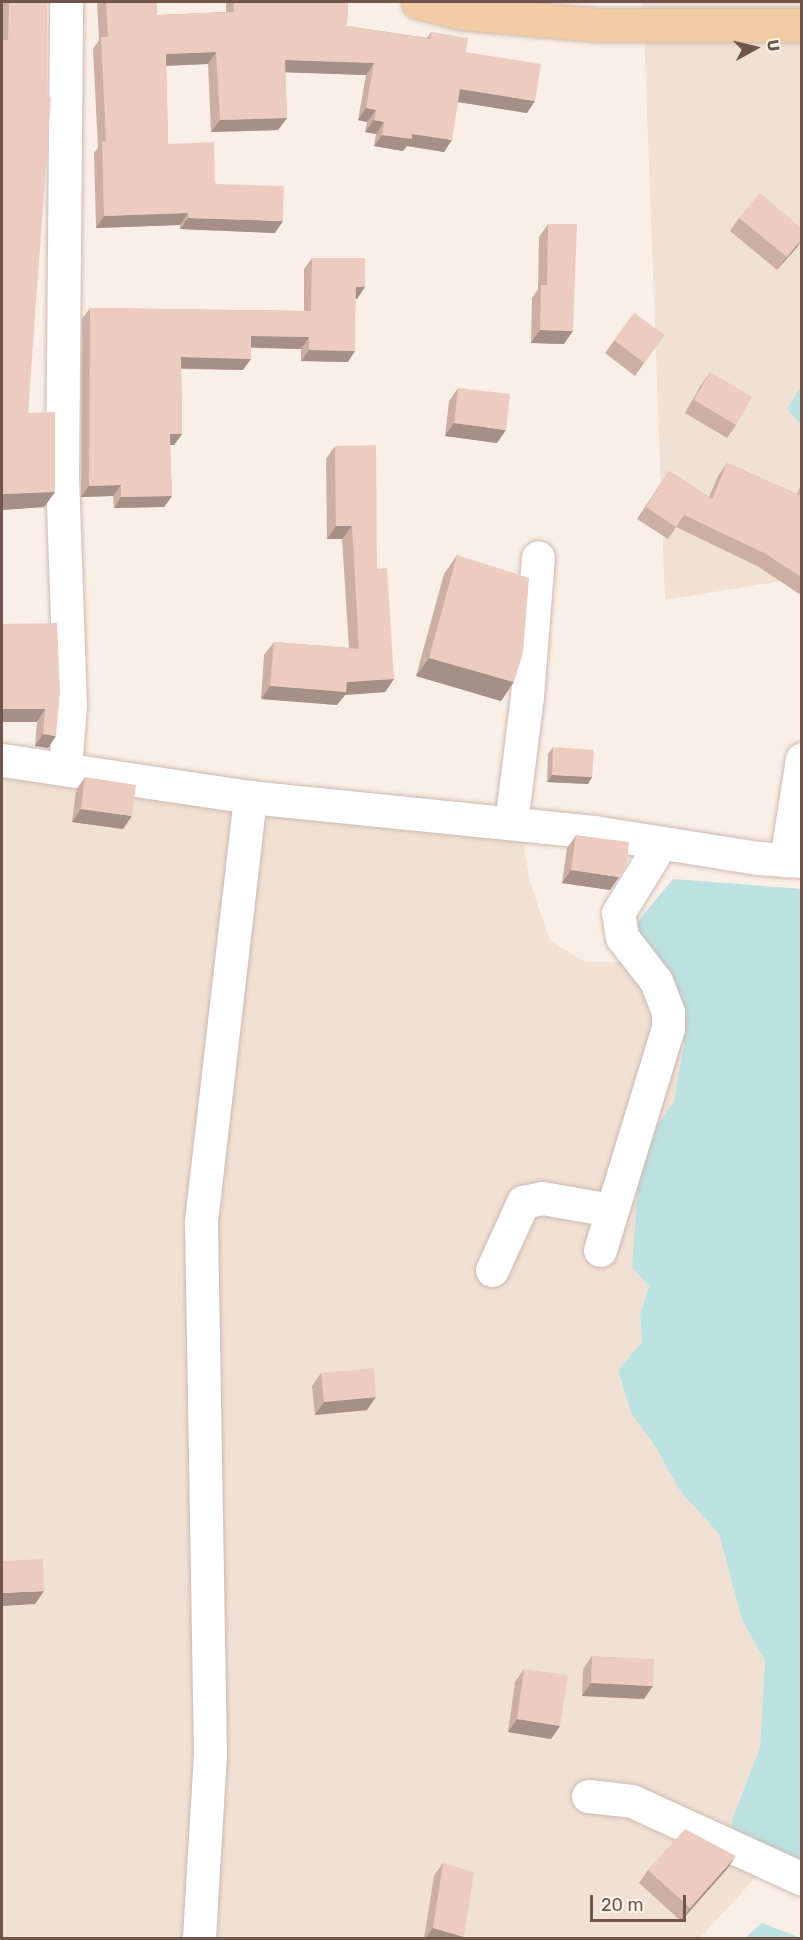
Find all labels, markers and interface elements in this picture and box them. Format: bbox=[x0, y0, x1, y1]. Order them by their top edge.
north arrow bbox=[725, 18, 785, 78]
text: U bbox=[763, 38, 784, 52]
scale bar bbox=[593, 1883, 689, 1921]
text: 20 m bbox=[601, 1894, 643, 1916]

